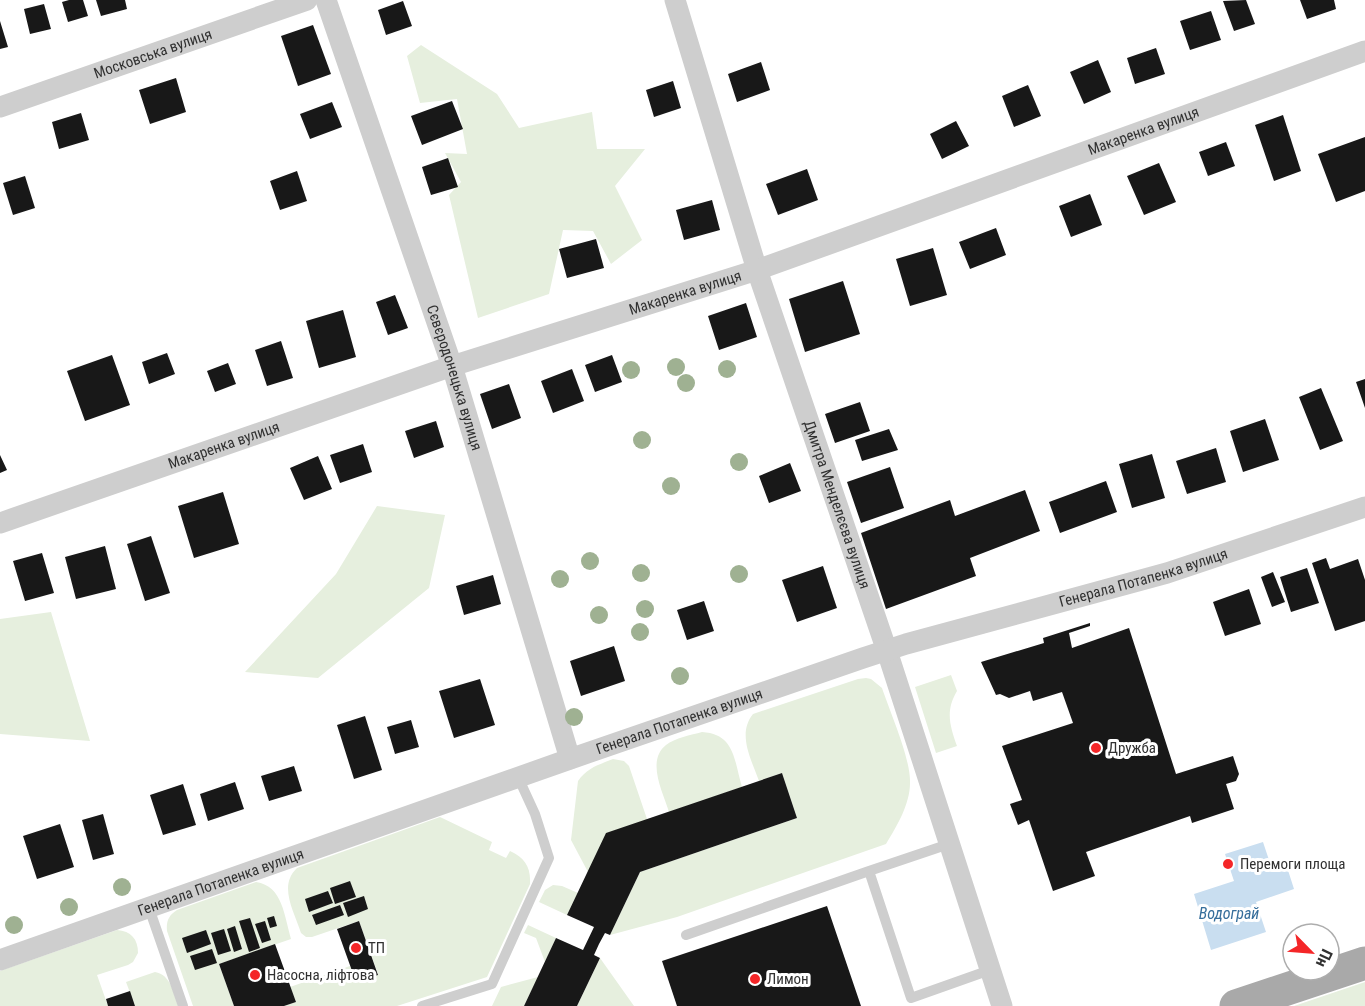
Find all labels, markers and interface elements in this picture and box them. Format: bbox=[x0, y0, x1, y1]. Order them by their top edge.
street label: Московська вулиця bbox=[92, 25, 214, 83]
street label: Макаренка вулиця bbox=[1085, 103, 1201, 159]
street label: Макаренка вулиця bbox=[627, 266, 744, 319]
street label: Сєвєродонецька вулиця bbox=[423, 303, 486, 453]
street label: Макаренка вулиця bbox=[166, 418, 282, 473]
street label: Дмитра Менделєєва вулиця bbox=[800, 418, 874, 591]
street label: Генерала Потапенка вулиця bbox=[1057, 544, 1230, 611]
street label: Генерала Потапенка вулиця bbox=[594, 684, 765, 758]
place label: Дружба bbox=[1108, 739, 1156, 757]
marker: Дружба bbox=[1089, 741, 1103, 755]
street label: Генерала Потапенка вулиця bbox=[135, 845, 306, 920]
place label: Перемоги площа bbox=[1240, 855, 1346, 873]
marker: Перемоги площа bbox=[1221, 857, 1235, 871]
water label: Водограй bbox=[1199, 904, 1259, 923]
north arrow bbox=[1281, 922, 1341, 982]
place label: ТП bbox=[368, 939, 385, 957]
marker: ТП bbox=[349, 941, 363, 955]
text: Пн bbox=[1312, 946, 1337, 970]
place label: Насосна, ліфтова bbox=[267, 966, 374, 984]
marker: Насосна, ліфтова bbox=[248, 968, 262, 982]
place label: Лимон bbox=[767, 970, 809, 988]
marker: Лимон bbox=[748, 972, 762, 986]

